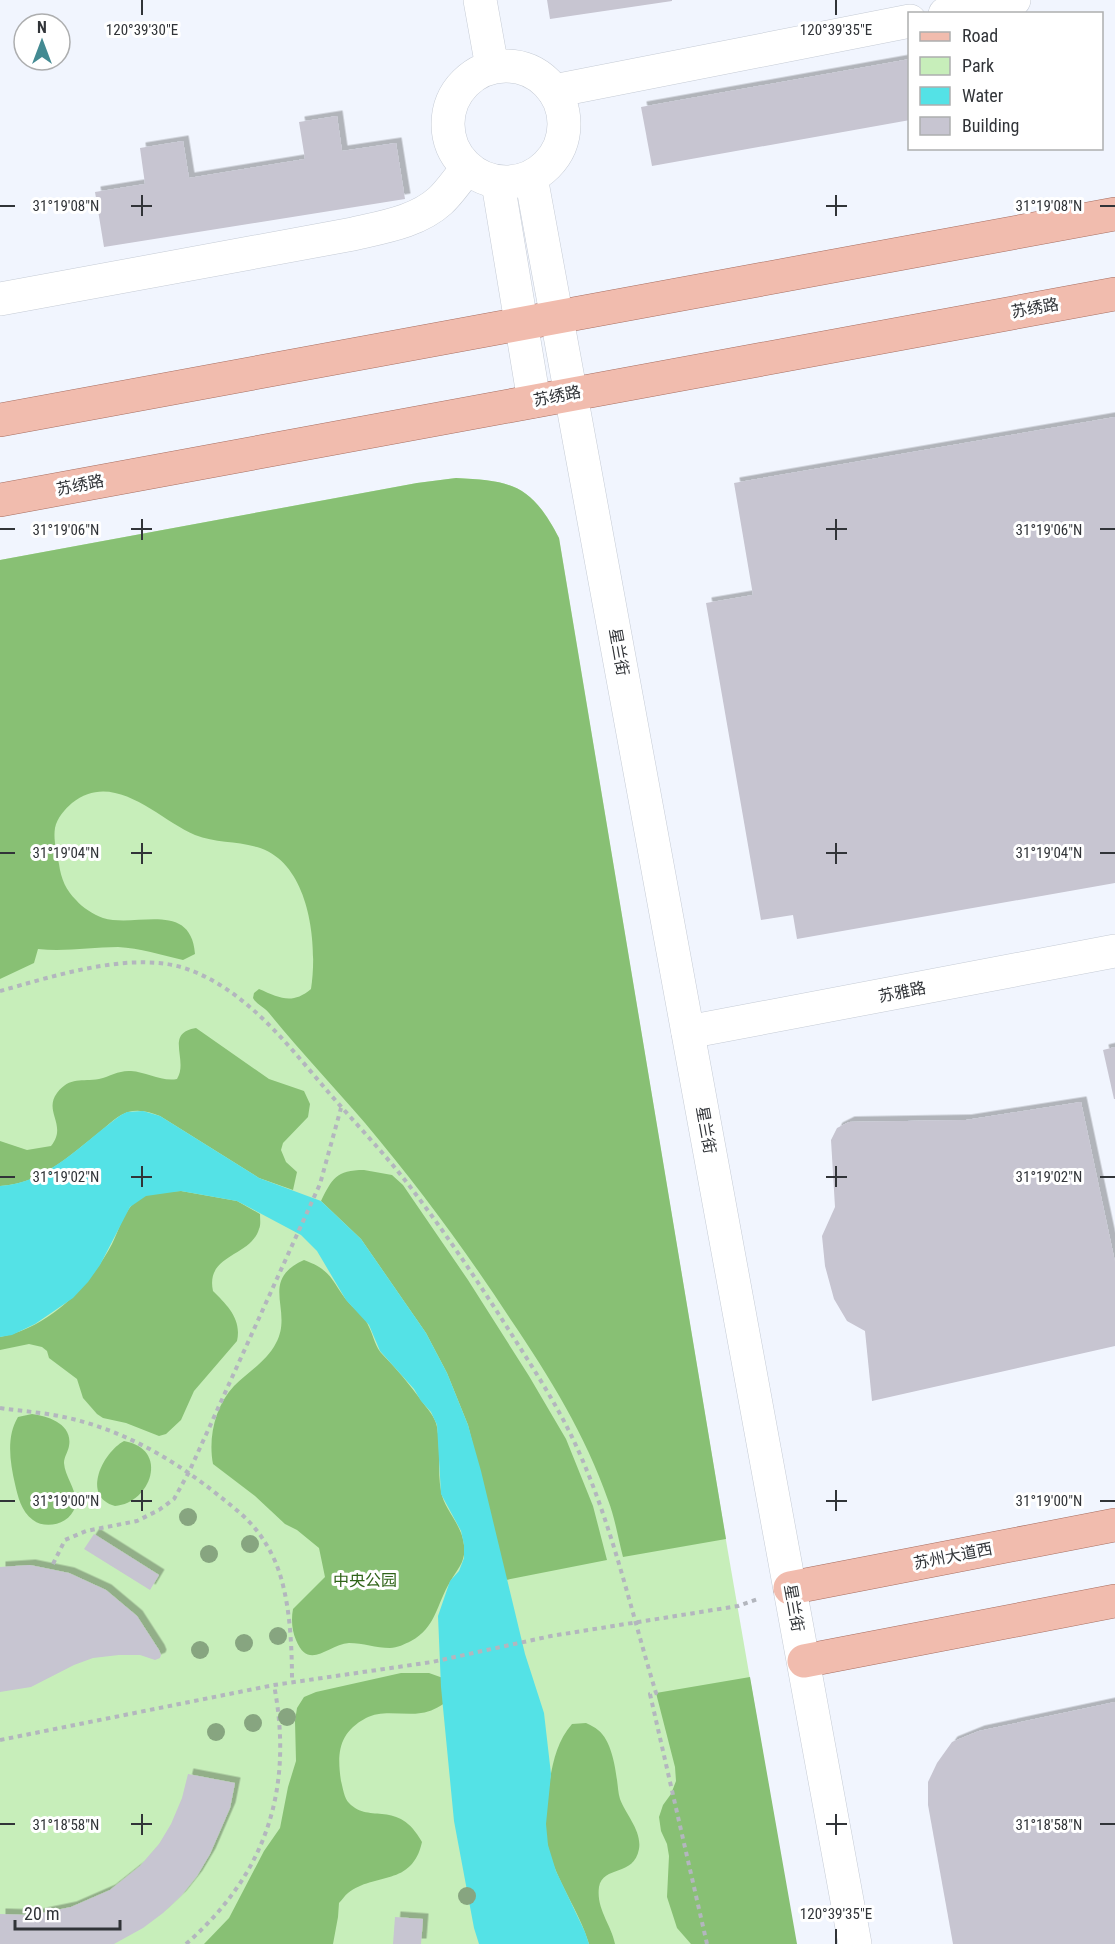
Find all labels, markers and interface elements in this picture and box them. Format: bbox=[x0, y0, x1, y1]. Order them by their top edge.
north arrow bbox=[12, 12, 72, 72]
legend bbox=[908, 12, 1103, 150]
text: N bbox=[37, 18, 47, 37]
text: 120°39'30"E bbox=[106, 21, 178, 39]
text: 120°39'35"E bbox=[800, 21, 872, 39]
text: Road bbox=[962, 25, 998, 46]
text: Park bbox=[962, 55, 994, 76]
text: Water bbox=[962, 85, 1004, 106]
text: Building bbox=[962, 115, 1019, 136]
text: 31°19'08"N bbox=[33, 197, 99, 215]
text: 31°19'08"N bbox=[1016, 197, 1082, 215]
street label: 苏绣路 bbox=[1010, 294, 1060, 322]
street label: 苏绣路 bbox=[532, 382, 582, 410]
street label: 苏绣路 bbox=[55, 471, 105, 499]
text: 31°19'06"N bbox=[33, 521, 99, 539]
text: 31°19'06"N bbox=[1016, 521, 1082, 539]
street label: 星兰街 bbox=[605, 627, 633, 677]
text: 31°19'04"N bbox=[33, 844, 99, 862]
text: 31°19'04"N bbox=[1016, 844, 1082, 862]
street label: 苏雅路 bbox=[877, 978, 927, 1006]
street label: 星兰街 bbox=[692, 1105, 720, 1155]
text: 31°19'02"N bbox=[33, 1168, 99, 1186]
text: 31°19'02"N bbox=[1016, 1168, 1082, 1186]
text: 31°19'00"N bbox=[33, 1492, 99, 1510]
text: 31°19'00"N bbox=[1016, 1492, 1082, 1510]
street label: 苏州大道西 bbox=[912, 1539, 994, 1573]
park label: 中央公园 bbox=[333, 1571, 397, 1590]
street label: 星兰街 bbox=[780, 1583, 808, 1633]
text: 31°18'58"N bbox=[33, 1816, 99, 1834]
text: 31°18'58"N bbox=[1016, 1816, 1082, 1834]
scale bar bbox=[15, 1893, 120, 1931]
text: 20 m bbox=[24, 1903, 59, 1924]
text: 120°39'35"E bbox=[800, 1905, 872, 1923]

